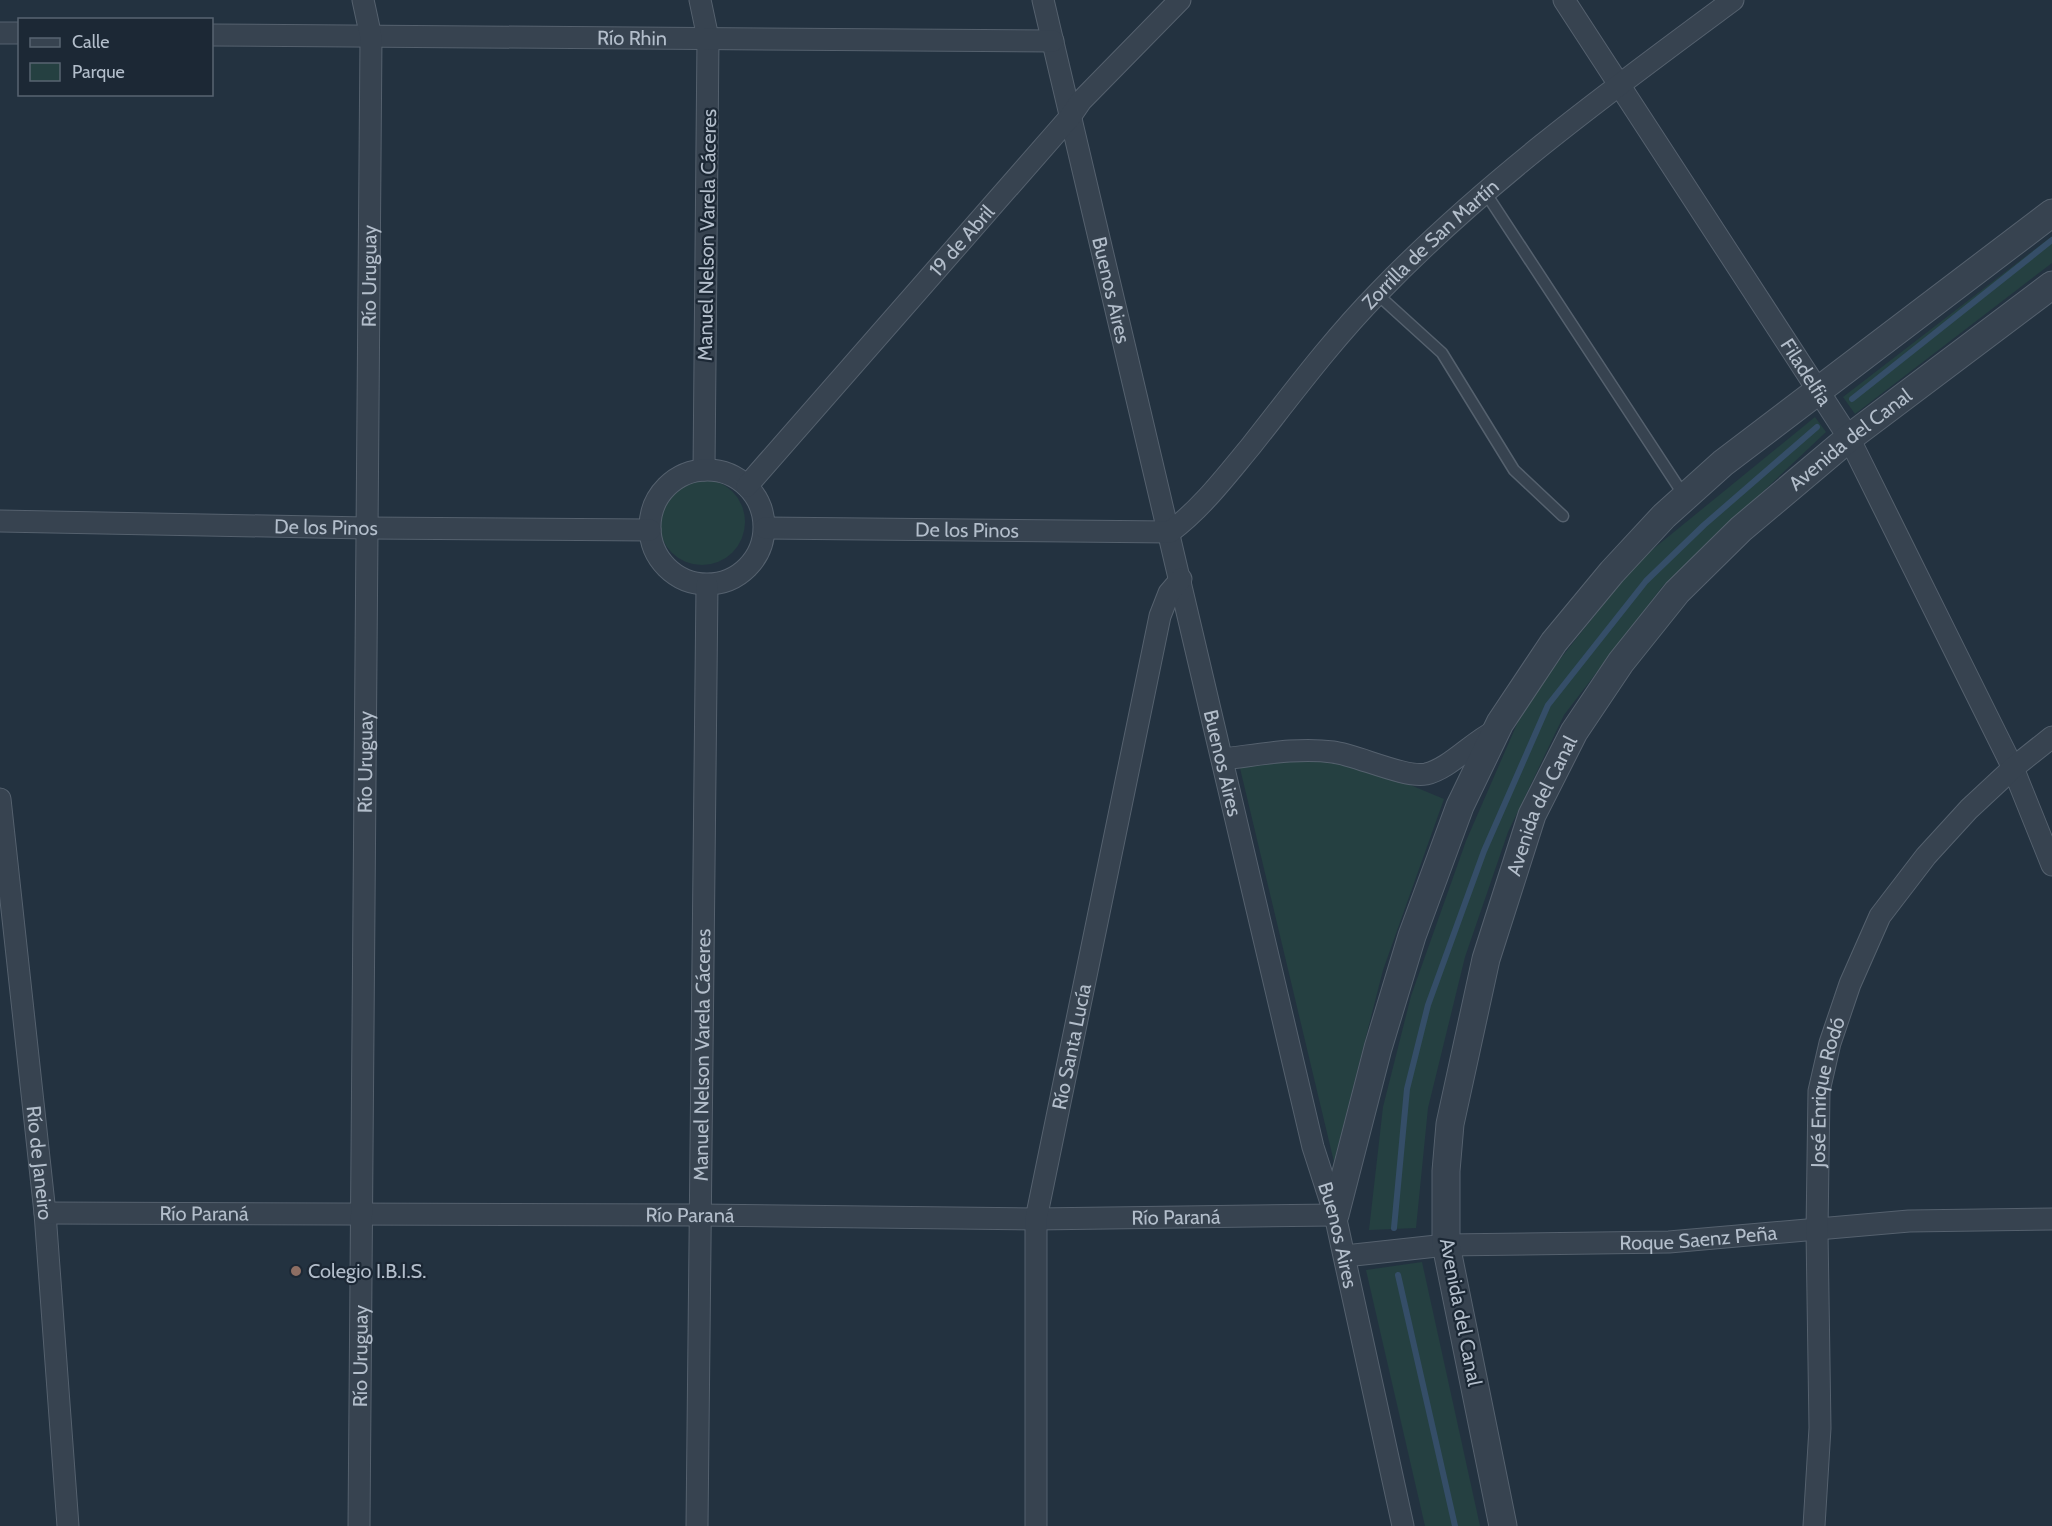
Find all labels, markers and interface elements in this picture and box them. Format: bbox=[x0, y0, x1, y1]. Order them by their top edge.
legend bbox=[18, 18, 213, 96]
street label: Río Rhin bbox=[597, 26, 667, 50]
text: Calle bbox=[72, 31, 109, 53]
text: Parque bbox=[72, 61, 125, 83]
street label: Manuel Nelson Varela Cáceres bbox=[693, 109, 721, 361]
street label: Zorrilla de San Martín bbox=[1357, 174, 1504, 314]
street label: 19 de Abril bbox=[924, 200, 1000, 281]
street label: Río Uruguay bbox=[357, 225, 381, 327]
street label: Buenos Aires bbox=[1087, 234, 1135, 346]
street label: Filadelfia bbox=[1776, 334, 1837, 411]
street label: Avenida del Canal bbox=[1784, 383, 1916, 496]
street label: De los Pinos bbox=[274, 514, 378, 540]
street label: De los Pinos bbox=[915, 517, 1019, 543]
street label: Buenos Aires bbox=[1199, 707, 1247, 819]
street label: Río Uruguay bbox=[353, 711, 378, 813]
street label: Avenida del Canal bbox=[1501, 732, 1582, 879]
street label: Manuel Nelson Varela Cáceres bbox=[689, 929, 715, 1181]
street label: Río Santa Lucía bbox=[1047, 981, 1096, 1112]
street label: José Enrique Rodó bbox=[1806, 1014, 1850, 1169]
street label: Río de Janeiro bbox=[21, 1104, 57, 1221]
street label: Buenos Aires bbox=[1313, 1179, 1363, 1290]
street label: Río Paraná bbox=[159, 1201, 249, 1226]
street label: Río Paraná bbox=[645, 1203, 735, 1227]
street label: Río Paraná bbox=[1131, 1205, 1221, 1230]
street label: Roque Saenz Peña bbox=[1619, 1221, 1778, 1255]
street label: Avenida del Canal bbox=[1435, 1236, 1487, 1388]
place label: Colegio I.B.I.S. bbox=[308, 1259, 426, 1283]
marker: Colegio I.B.I.S. bbox=[289, 1264, 303, 1278]
street label: Río Uruguay bbox=[348, 1305, 373, 1407]

